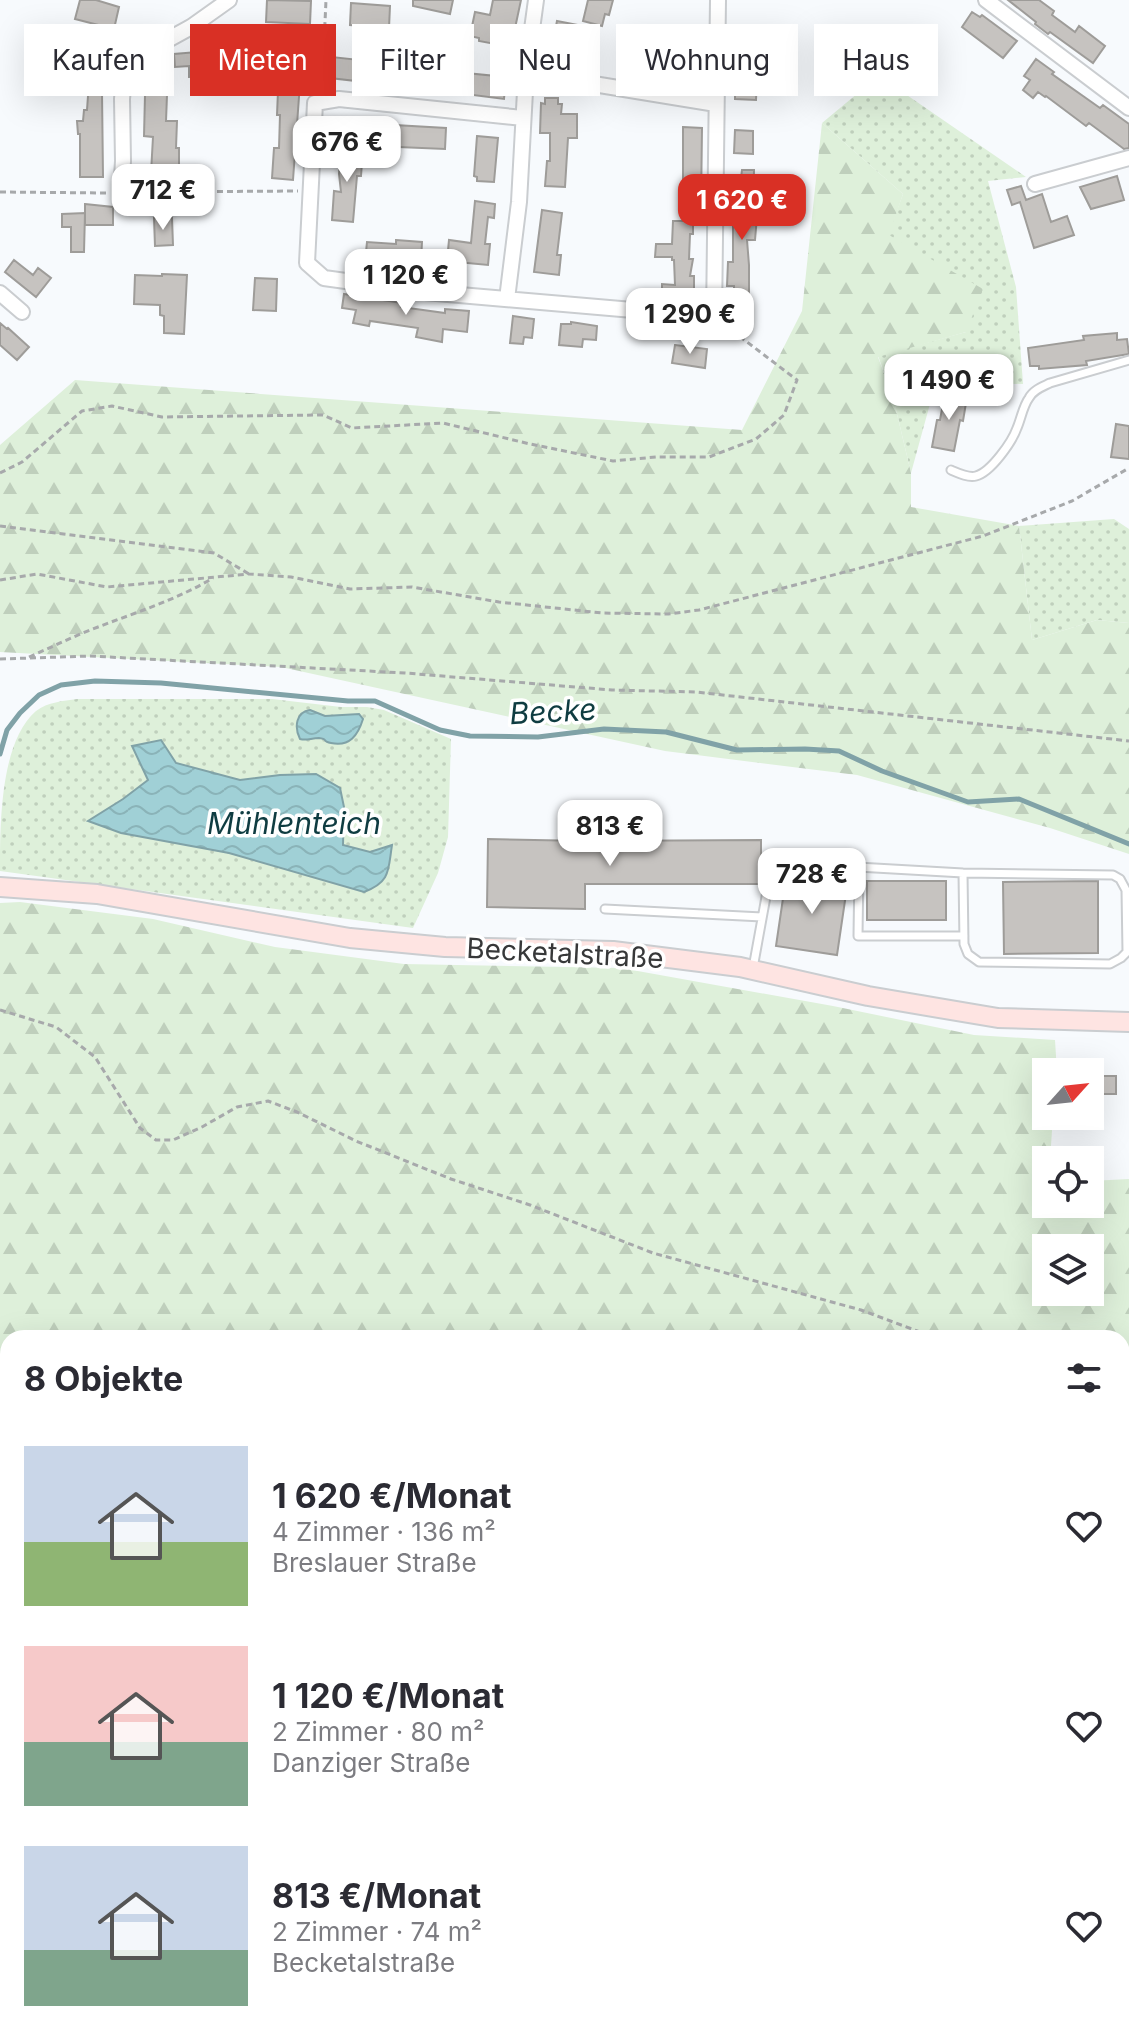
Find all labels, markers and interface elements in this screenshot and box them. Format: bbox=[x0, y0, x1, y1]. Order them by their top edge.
chip: Kaufen bbox=[24, 24, 174, 96]
chip: Mieten bbox=[190, 24, 336, 96]
chip: Filter bbox=[352, 24, 474, 96]
chip: Neu bbox=[490, 24, 600, 96]
chip: Wohnung bbox=[616, 24, 798, 96]
chip: Haus bbox=[814, 24, 938, 96]
pin: 676 € bbox=[291, 116, 403, 184]
text: 676 € bbox=[311, 126, 383, 157]
pin: 712 € bbox=[107, 164, 219, 232]
text: 712 € bbox=[130, 174, 196, 205]
pin: 1 620 € bbox=[668, 174, 816, 242]
text: 1 620 € bbox=[696, 184, 788, 215]
pin: 1 120 € bbox=[332, 249, 480, 317]
text: 1 120 € bbox=[363, 259, 449, 290]
pin: 1 290 € bbox=[616, 288, 764, 356]
text: 1 290 € bbox=[644, 298, 736, 329]
pin: 1 490 € bbox=[875, 354, 1023, 422]
text: 1 490 € bbox=[902, 364, 996, 395]
water label: Becke bbox=[509, 691, 597, 731]
pin: 813 € bbox=[554, 800, 666, 868]
water label: Mühlenteich bbox=[207, 805, 381, 841]
text: 813 € bbox=[576, 810, 644, 841]
pin: 728 € bbox=[756, 848, 868, 916]
text: 728 € bbox=[776, 858, 848, 889]
street label: Becketalstraße bbox=[466, 931, 664, 975]
north arrow bbox=[1032, 1058, 1104, 1130]
map controls bbox=[1032, 1058, 1104, 1306]
button: locate bbox=[1032, 1146, 1104, 1218]
button: layers bbox=[1032, 1234, 1104, 1306]
icon: filters bbox=[1062, 1356, 1106, 1400]
text: 8 Objekte bbox=[24, 1358, 183, 1399]
text: 1 620 €/Monat bbox=[272, 1475, 512, 1516]
icon: home bbox=[88, 1478, 184, 1574]
icon: heart bbox=[1062, 1504, 1106, 1548]
text: 4 Zimmer · 136 m² bbox=[272, 1516, 496, 1547]
text: Breslauer Straße bbox=[272, 1547, 477, 1578]
text: 1 120 €/Monat bbox=[272, 1675, 504, 1716]
icon: home bbox=[88, 1678, 184, 1774]
icon: heart bbox=[1062, 1704, 1106, 1748]
text: 2 Zimmer · 80 m² bbox=[272, 1716, 485, 1747]
text: Danziger Straße bbox=[272, 1747, 470, 1778]
text: 813 €/Monat bbox=[272, 1875, 481, 1916]
icon: home bbox=[88, 1878, 184, 1974]
icon: heart bbox=[1062, 1904, 1106, 1948]
text: 2 Zimmer · 74 m² bbox=[272, 1916, 482, 1947]
text: Becketalstraße bbox=[272, 1947, 455, 1978]

